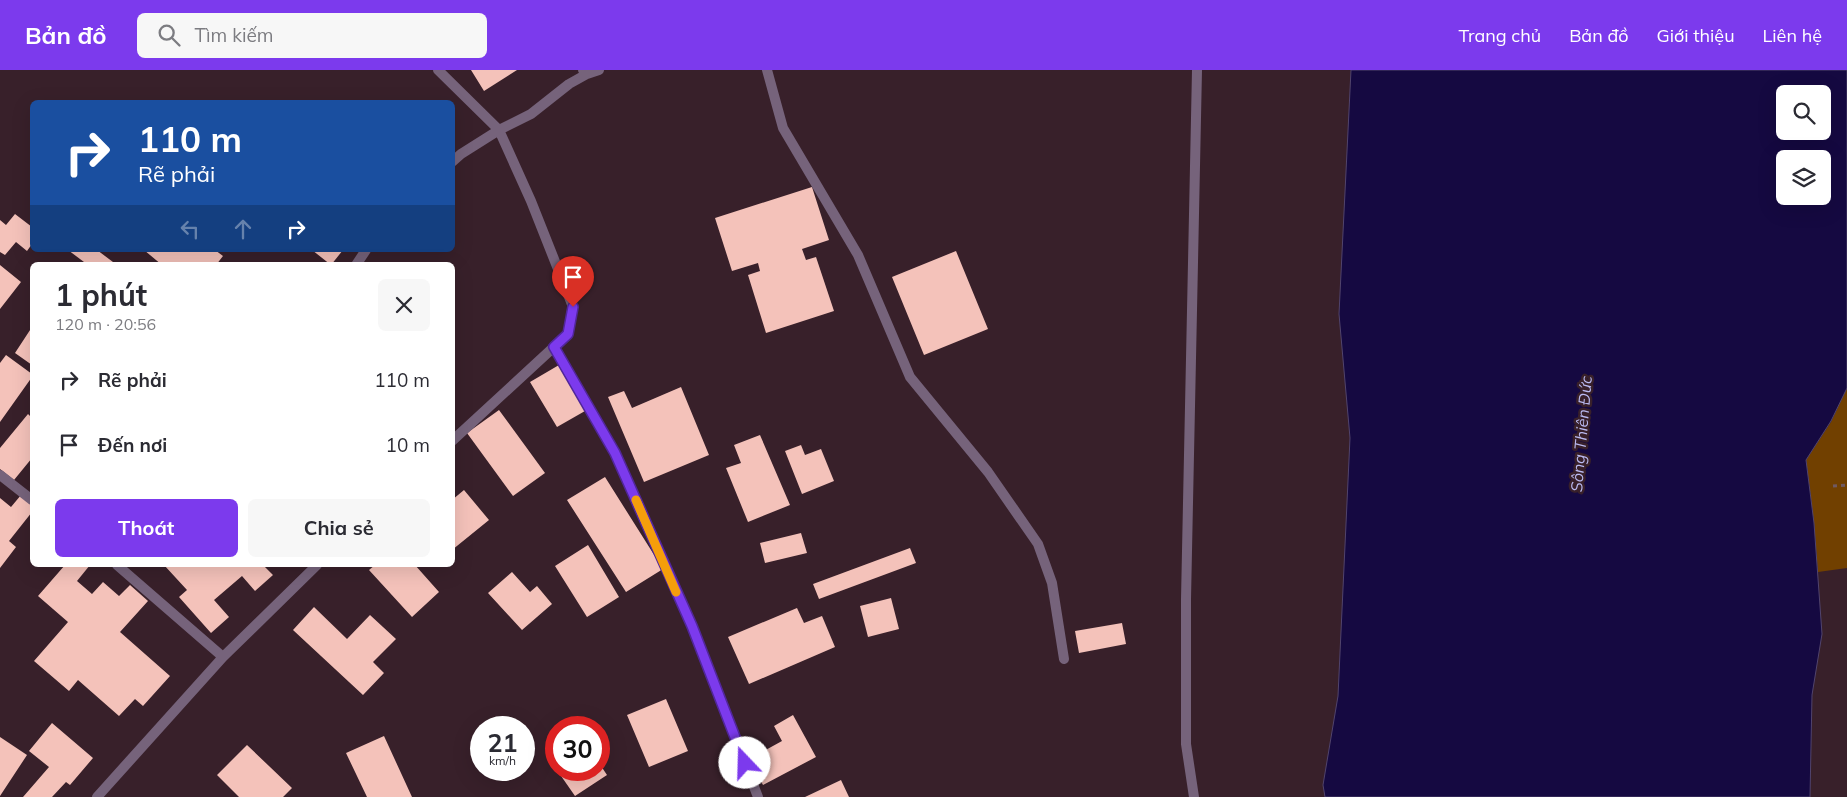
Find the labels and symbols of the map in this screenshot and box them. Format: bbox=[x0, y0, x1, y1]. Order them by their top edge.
pin bbox=[552, 256, 594, 307]
water label: Sông Thiên Đức bbox=[1566, 375, 1596, 493]
speed limit sign: 30 bbox=[545, 716, 610, 781]
position arrow bbox=[718, 736, 770, 788]

